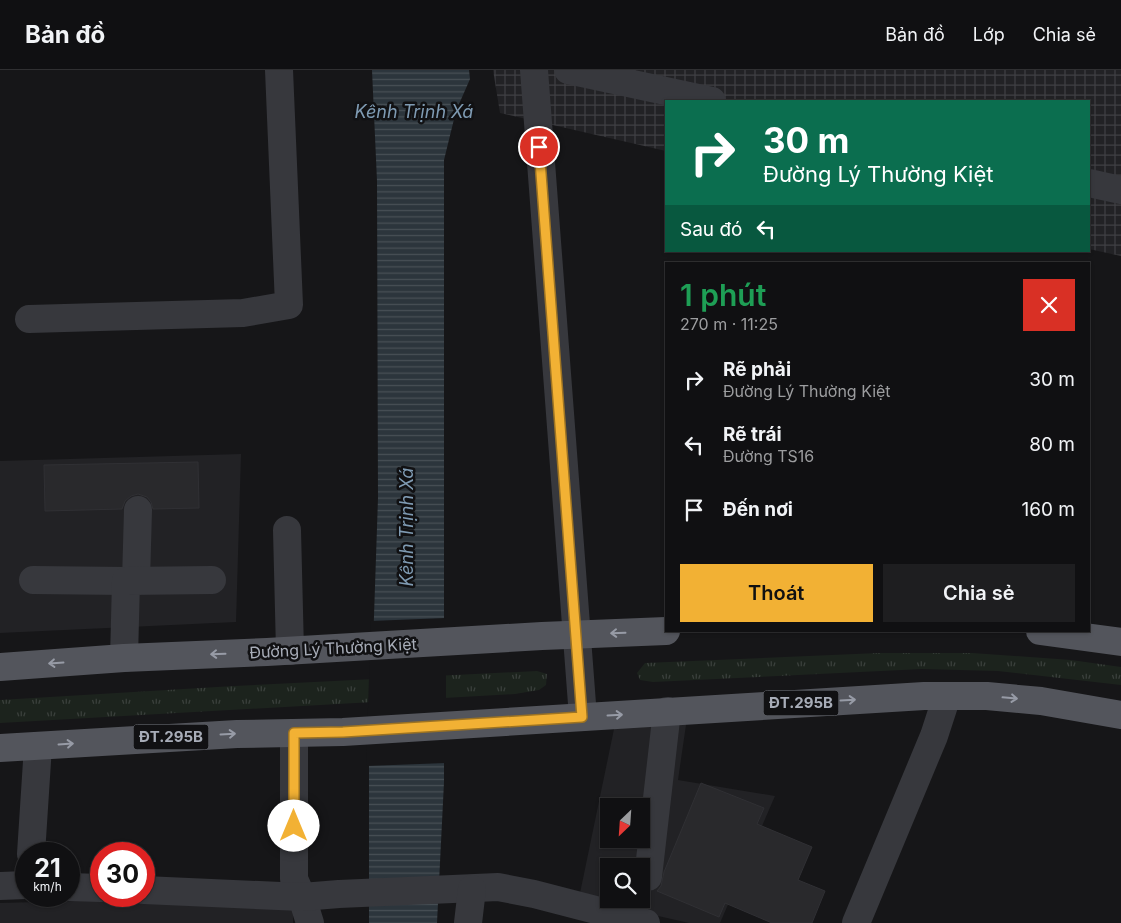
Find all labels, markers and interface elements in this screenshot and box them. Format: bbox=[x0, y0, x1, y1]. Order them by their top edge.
text: Bản đồ bbox=[25, 20, 105, 49]
text: Bản đồ bbox=[885, 24, 945, 45]
text: Lớp bbox=[973, 24, 1005, 45]
text: Chia sẻ bbox=[1033, 24, 1096, 45]
water label: Kênh Trịnh Xá bbox=[355, 101, 473, 122]
text: 30 m bbox=[763, 119, 849, 161]
icon: right bbox=[680, 120, 745, 185]
pin bbox=[518, 126, 560, 168]
icon: arrive bbox=[525, 133, 553, 161]
text: Đường Lý Thường Kiệt bbox=[763, 161, 993, 187]
icon: left bbox=[752, 215, 780, 243]
text: Sau đó bbox=[680, 218, 742, 241]
text: 1 phút bbox=[680, 277, 766, 313]
button: close bbox=[1023, 279, 1075, 331]
text: 270 m · 11:25 bbox=[680, 314, 778, 334]
text: Rẽ phải bbox=[723, 358, 791, 381]
icon: right bbox=[680, 366, 708, 394]
text: 30 m bbox=[1029, 368, 1075, 391]
text: Đường Lý Thường Kiệt bbox=[723, 381, 891, 401]
text: Rẽ trái bbox=[723, 423, 782, 446]
icon: left bbox=[680, 431, 708, 459]
text: 80 m bbox=[1029, 433, 1075, 456]
text: Đường TS16 bbox=[723, 446, 814, 466]
water label: Kênh Trịnh Xá bbox=[396, 468, 417, 586]
icon: arrive bbox=[680, 496, 708, 524]
text: Đến nơi bbox=[723, 498, 793, 521]
text: 160 m bbox=[1022, 498, 1075, 521]
button: Thoát bbox=[680, 564, 873, 622]
button: Chia sẻ bbox=[883, 564, 1075, 622]
one-way arrow bbox=[610, 629, 626, 638]
street label: Đường Lý Thường Kiệt bbox=[249, 634, 417, 662]
one-way arrow bbox=[211, 649, 227, 659]
one-way arrow bbox=[48, 658, 64, 668]
road number: ĐT.295B bbox=[764, 690, 838, 716]
one-way arrow bbox=[1002, 693, 1018, 703]
one-way arrow bbox=[839, 696, 855, 705]
one-way arrow bbox=[607, 710, 623, 719]
road number: ĐT.295B bbox=[134, 724, 208, 750]
one-way arrow bbox=[220, 730, 236, 739]
one-way arrow bbox=[58, 740, 74, 749]
north arrow bbox=[600, 798, 650, 848]
map controls bbox=[600, 798, 650, 908]
position arrow bbox=[267, 799, 319, 851]
speed limit sign: 30 bbox=[90, 842, 155, 907]
text: 21 bbox=[34, 853, 61, 883]
button: search bbox=[600, 858, 650, 908]
text: km/h bbox=[33, 879, 62, 894]

